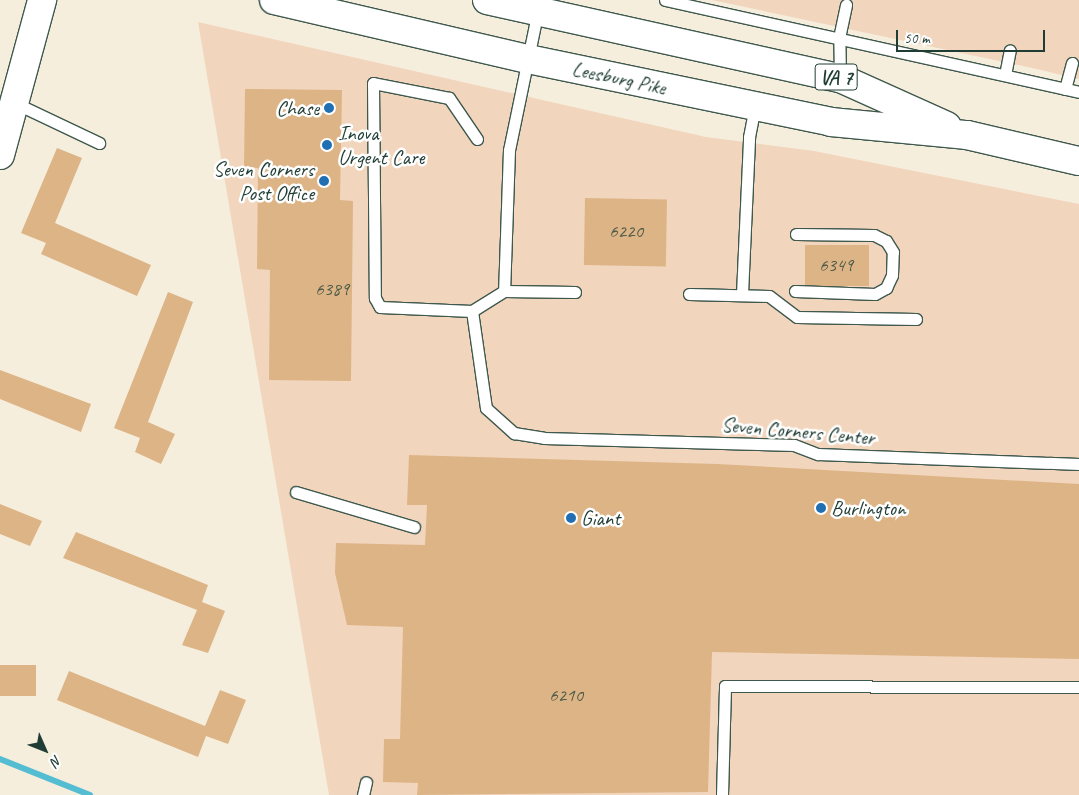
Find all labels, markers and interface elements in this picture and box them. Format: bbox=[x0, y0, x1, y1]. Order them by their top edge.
scale bar bbox=[899, 20, 1048, 52]
text: 50 m bbox=[904, 29, 930, 48]
street label: Leesburg Pike bbox=[570, 56, 668, 100]
road number: VA 7 bbox=[814, 60, 858, 94]
place label: Chase bbox=[276, 95, 319, 121]
marker: Chase bbox=[323, 102, 335, 114]
place label: Inova Urgent Care bbox=[338, 120, 425, 170]
marker: Inova Urgent Care bbox=[320, 138, 334, 152]
place label: Seven Corners Post Office bbox=[213, 156, 314, 206]
marker: Seven Corners Post Office bbox=[318, 175, 330, 187]
house number: 6220 bbox=[609, 221, 643, 243]
house number: 6349 bbox=[819, 255, 853, 277]
house number: 6389 bbox=[315, 279, 349, 301]
street label: Seven Corners Center bbox=[720, 412, 876, 450]
place label: Burlington bbox=[831, 495, 905, 521]
marker: Burlington bbox=[815, 502, 827, 514]
place label: Giant bbox=[581, 505, 620, 531]
marker: Giant bbox=[565, 512, 577, 524]
house number: 6210 bbox=[549, 685, 583, 707]
north arrow bbox=[20, 725, 70, 775]
text: N bbox=[47, 752, 65, 770]

